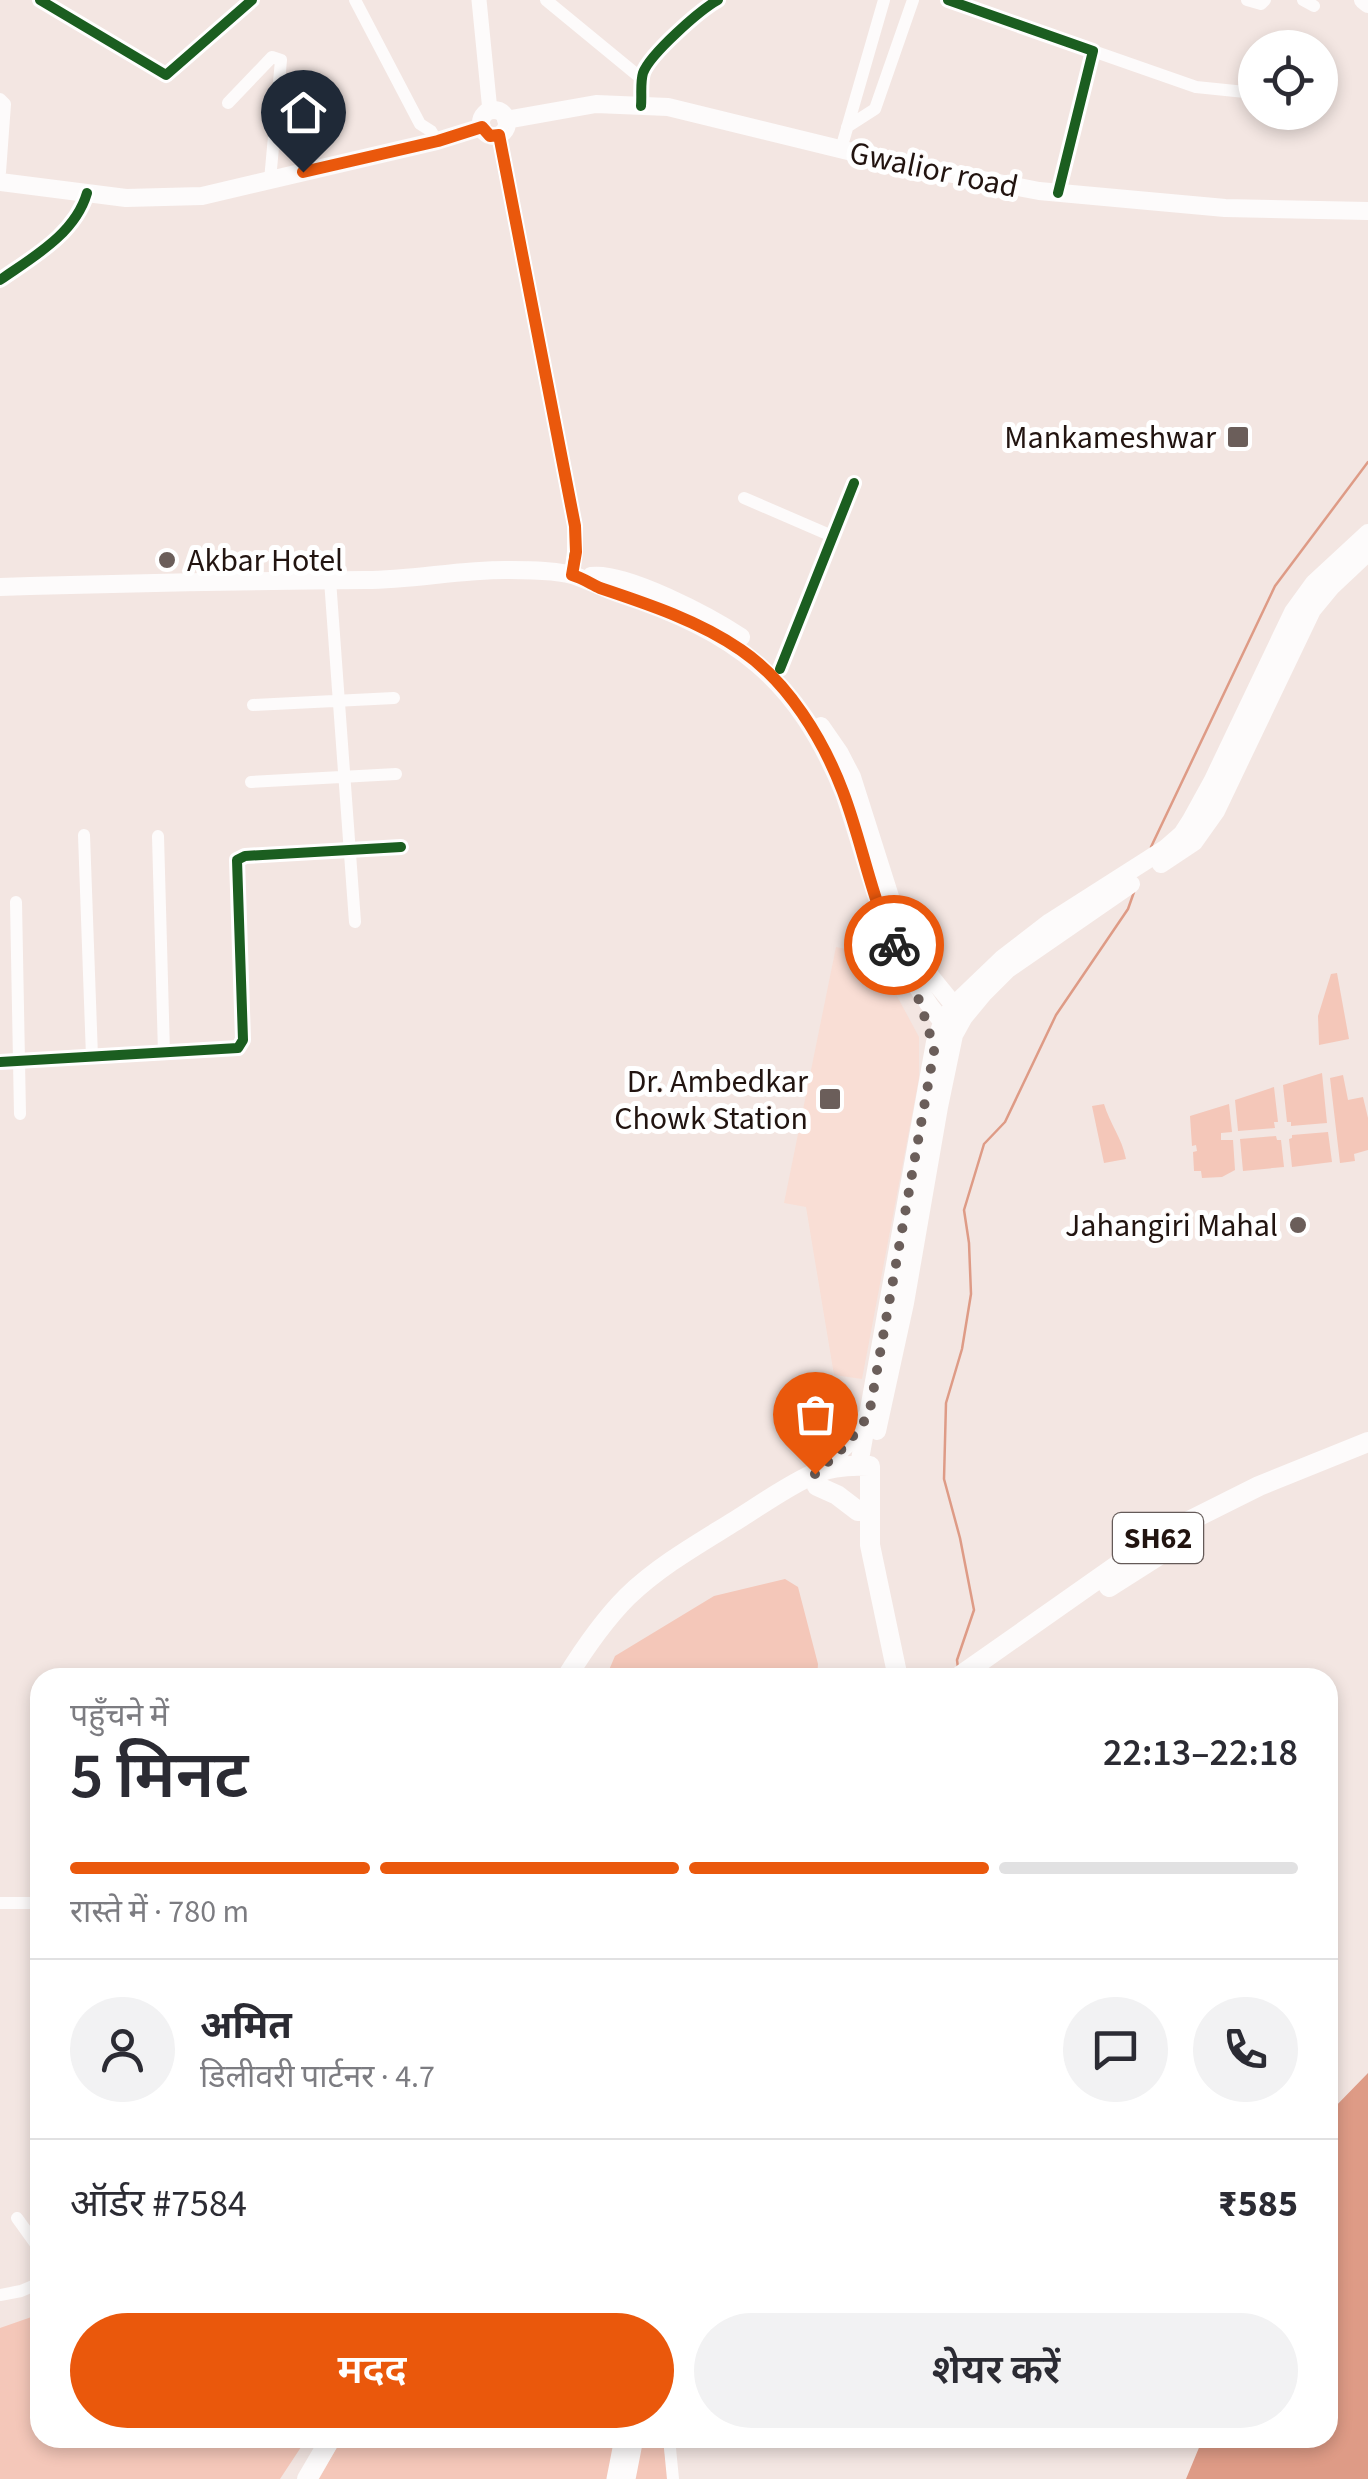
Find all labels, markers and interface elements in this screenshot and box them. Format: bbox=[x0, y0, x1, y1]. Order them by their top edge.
map controls bbox=[1238, 30, 1338, 130]
button: locate bbox=[1238, 30, 1338, 130]
pin bbox=[261, 70, 346, 173]
icon: home bbox=[276, 85, 331, 140]
street label: Gwalior road bbox=[845, 130, 1022, 210]
place label: Mankameshwar bbox=[1004, 415, 1217, 461]
marker: Mankameshwar bbox=[1225, 424, 1251, 450]
place label: Akbar Hotel bbox=[187, 538, 343, 584]
marker: Akbar Hotel bbox=[156, 549, 178, 571]
courier bbox=[844, 895, 944, 995]
icon: bike bbox=[867, 918, 922, 973]
place label: Dr. Ambedkar Chowk Station bbox=[614, 1059, 809, 1142]
marker: Dr. Ambedkar Chowk Station bbox=[817, 1086, 843, 1112]
place label: Jahangiri Mahal bbox=[1065, 1203, 1278, 1249]
marker: Jahangiri Mahal bbox=[1287, 1214, 1309, 1236]
pin bbox=[773, 1372, 858, 1475]
icon: bag bbox=[788, 1387, 843, 1442]
road number: SH62 bbox=[1113, 1513, 1203, 1563]
text: पहुँचने में bbox=[70, 1693, 169, 1739]
text: 22:13–22:18 bbox=[1103, 1726, 1298, 1780]
text: 5 मिनट bbox=[70, 1730, 248, 1823]
text: रास्ते में · 780 m bbox=[70, 1889, 249, 1935]
button: person bbox=[70, 1997, 175, 2102]
button: chat bbox=[1063, 1997, 1168, 2102]
button: phone bbox=[1193, 1997, 1298, 2102]
text: अमित bbox=[200, 1999, 292, 2053]
text: डिलीवरी पार्टनर · 4.7 bbox=[200, 2054, 435, 2100]
text: ऑर्डर #7584 bbox=[70, 2177, 247, 2231]
text: ₹585 bbox=[1218, 2177, 1298, 2231]
button: मदद bbox=[70, 2313, 674, 2428]
button: शेयर करें bbox=[694, 2313, 1298, 2428]

